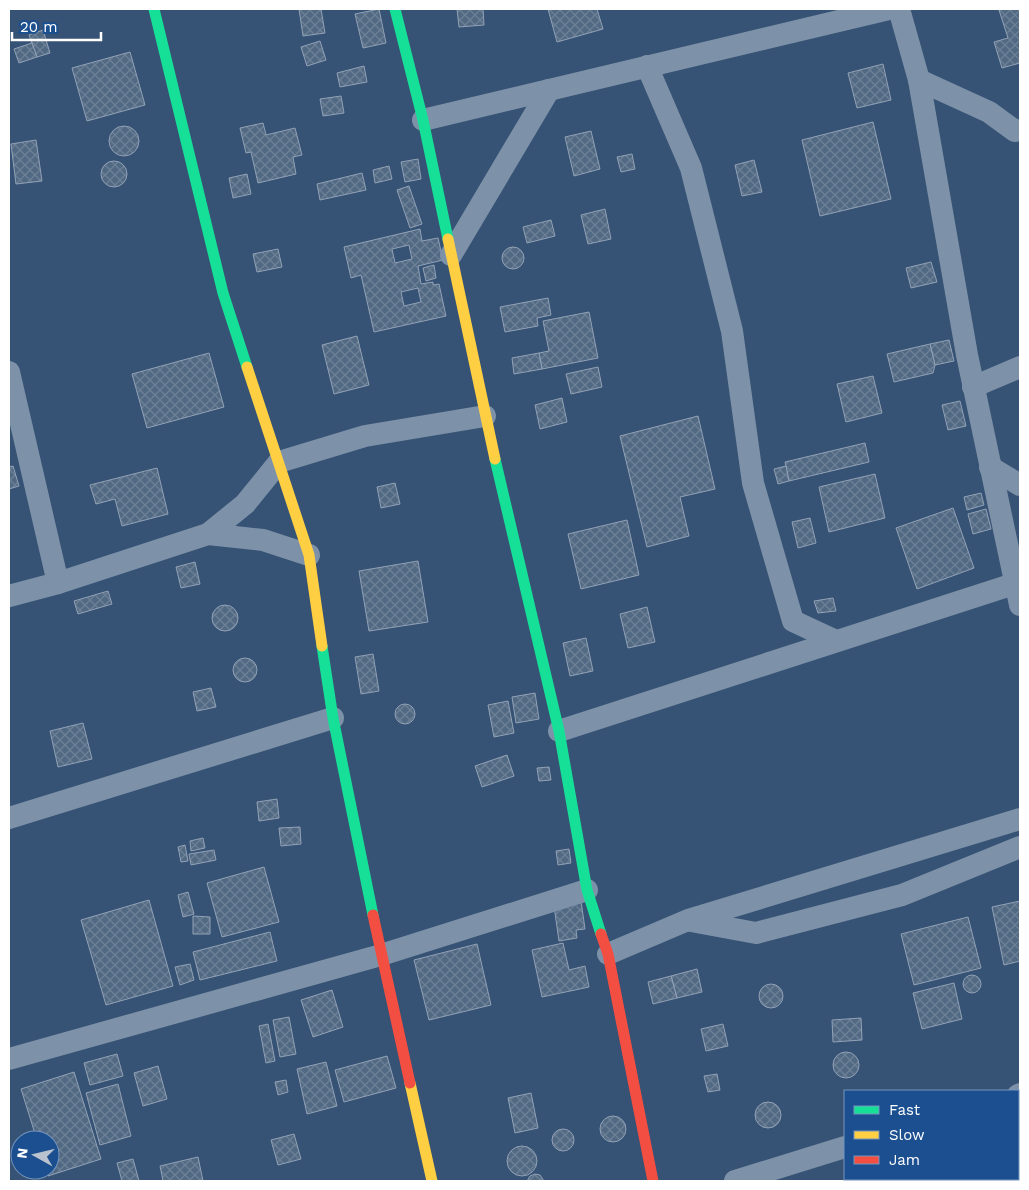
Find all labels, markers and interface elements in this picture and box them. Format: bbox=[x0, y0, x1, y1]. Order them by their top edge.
scale bar bbox=[12, 10, 101, 42]
text: 20 m bbox=[20, 18, 58, 36]
legend bbox=[844, 1090, 1019, 1180]
text: Fast bbox=[889, 1101, 921, 1119]
text: Slow bbox=[889, 1126, 925, 1144]
north arrow bbox=[10, 1130, 60, 1180]
text: N bbox=[13, 1147, 31, 1159]
text: Jam bbox=[889, 1151, 920, 1169]

